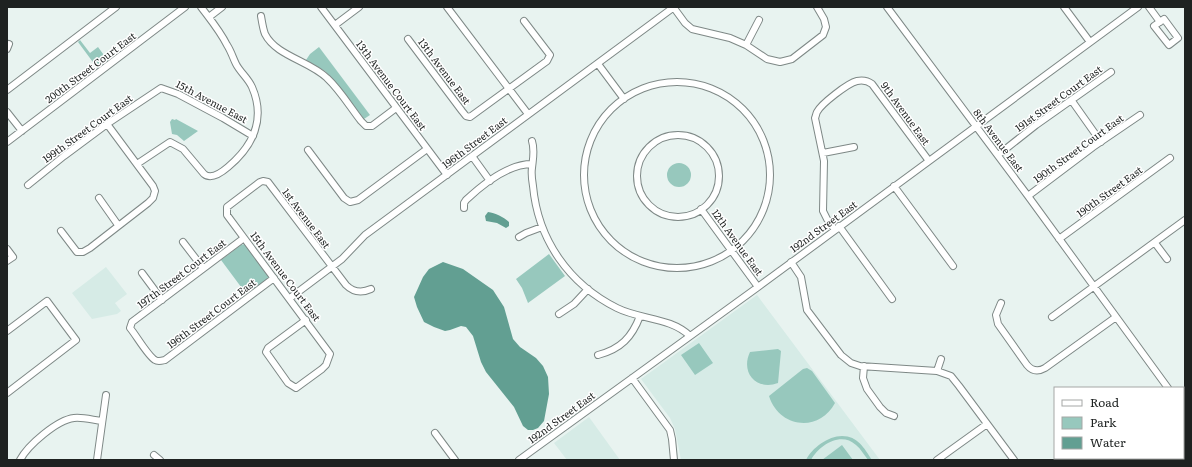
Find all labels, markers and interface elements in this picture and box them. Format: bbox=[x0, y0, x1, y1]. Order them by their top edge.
street label: 200th Street Court East bbox=[42, 28, 138, 106]
street label: 13th Avenue East bbox=[415, 35, 475, 107]
street label: 13th Avenue Court East bbox=[353, 37, 431, 133]
street label: 191st Street Court East bbox=[1011, 61, 1105, 135]
street label: 15th Avenue East bbox=[174, 76, 250, 126]
street label: 9th Avenue East bbox=[878, 78, 934, 148]
street label: 199th Street Court East bbox=[39, 90, 135, 166]
street label: 8th Avenue East bbox=[970, 105, 1028, 175]
street label: 190th Street Court East bbox=[1030, 110, 1126, 186]
street label: 196th Street East bbox=[438, 113, 510, 171]
street label: 190th Street East bbox=[1073, 162, 1145, 220]
street label: 1st Avenue East bbox=[279, 185, 335, 251]
street label: 192nd Street East bbox=[786, 197, 860, 255]
street label: 12th Avenue East bbox=[709, 206, 767, 278]
street label: 15th Avenue Court East bbox=[247, 228, 325, 324]
street label: 197th Street Court East bbox=[134, 235, 228, 311]
street label: 196th Street Court East bbox=[163, 275, 259, 351]
legend bbox=[1054, 387, 1184, 459]
street label: 192nd Street East bbox=[524, 388, 598, 446]
text: Road bbox=[1090, 393, 1120, 411]
text: Park bbox=[1090, 413, 1117, 431]
text: Water bbox=[1090, 433, 1126, 451]

